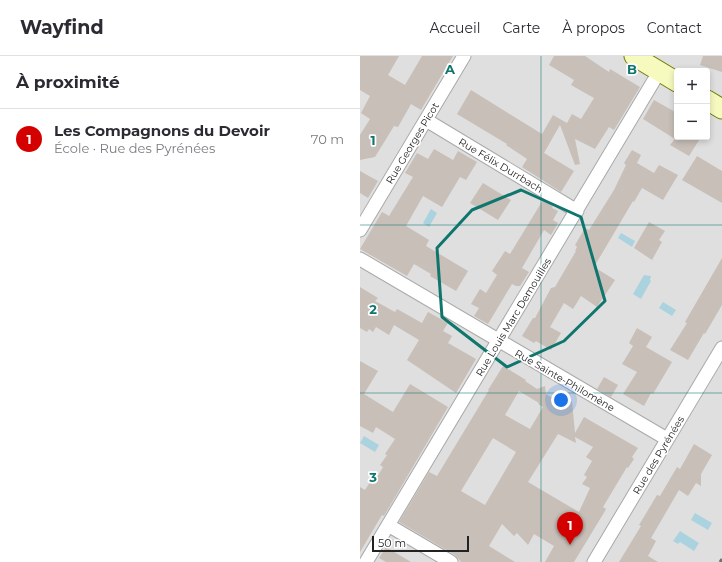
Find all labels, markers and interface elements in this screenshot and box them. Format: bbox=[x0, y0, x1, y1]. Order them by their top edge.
text: Wayfind bbox=[20, 16, 104, 39]
text: Accueil bbox=[430, 19, 481, 37]
text: Carte bbox=[503, 19, 540, 37]
text: À propos bbox=[562, 19, 625, 37]
text: Contact bbox=[647, 19, 702, 37]
text: A bbox=[444, 61, 456, 77]
text: B bbox=[627, 61, 637, 77]
map controls bbox=[674, 68, 710, 140]
button: + bbox=[674, 68, 710, 104]
text: À proximité bbox=[16, 72, 120, 92]
street label: Rue Georges Picot bbox=[383, 100, 442, 186]
button: − bbox=[674, 104, 710, 140]
text: Les Compagnons du Devoir bbox=[54, 121, 270, 140]
text: 1 bbox=[26, 131, 32, 147]
text: 70 m bbox=[311, 131, 344, 147]
text: 1 bbox=[370, 132, 376, 148]
street label: Rue Félix Durrbach bbox=[456, 135, 545, 196]
text: École · Rue des Pyrénées bbox=[54, 140, 215, 156]
street label: Rue Louis Marc Demouilles bbox=[473, 255, 554, 379]
text: 2 bbox=[369, 301, 377, 317]
street label: Rue Sainte-Philomène bbox=[513, 347, 617, 414]
your location bbox=[551, 390, 571, 410]
street label: Rue des Pyrénées bbox=[630, 414, 687, 497]
text: 3 bbox=[368, 469, 377, 485]
pin: 1 bbox=[557, 512, 583, 545]
scale bar bbox=[372, 534, 469, 553]
text: 50 m bbox=[378, 536, 406, 550]

